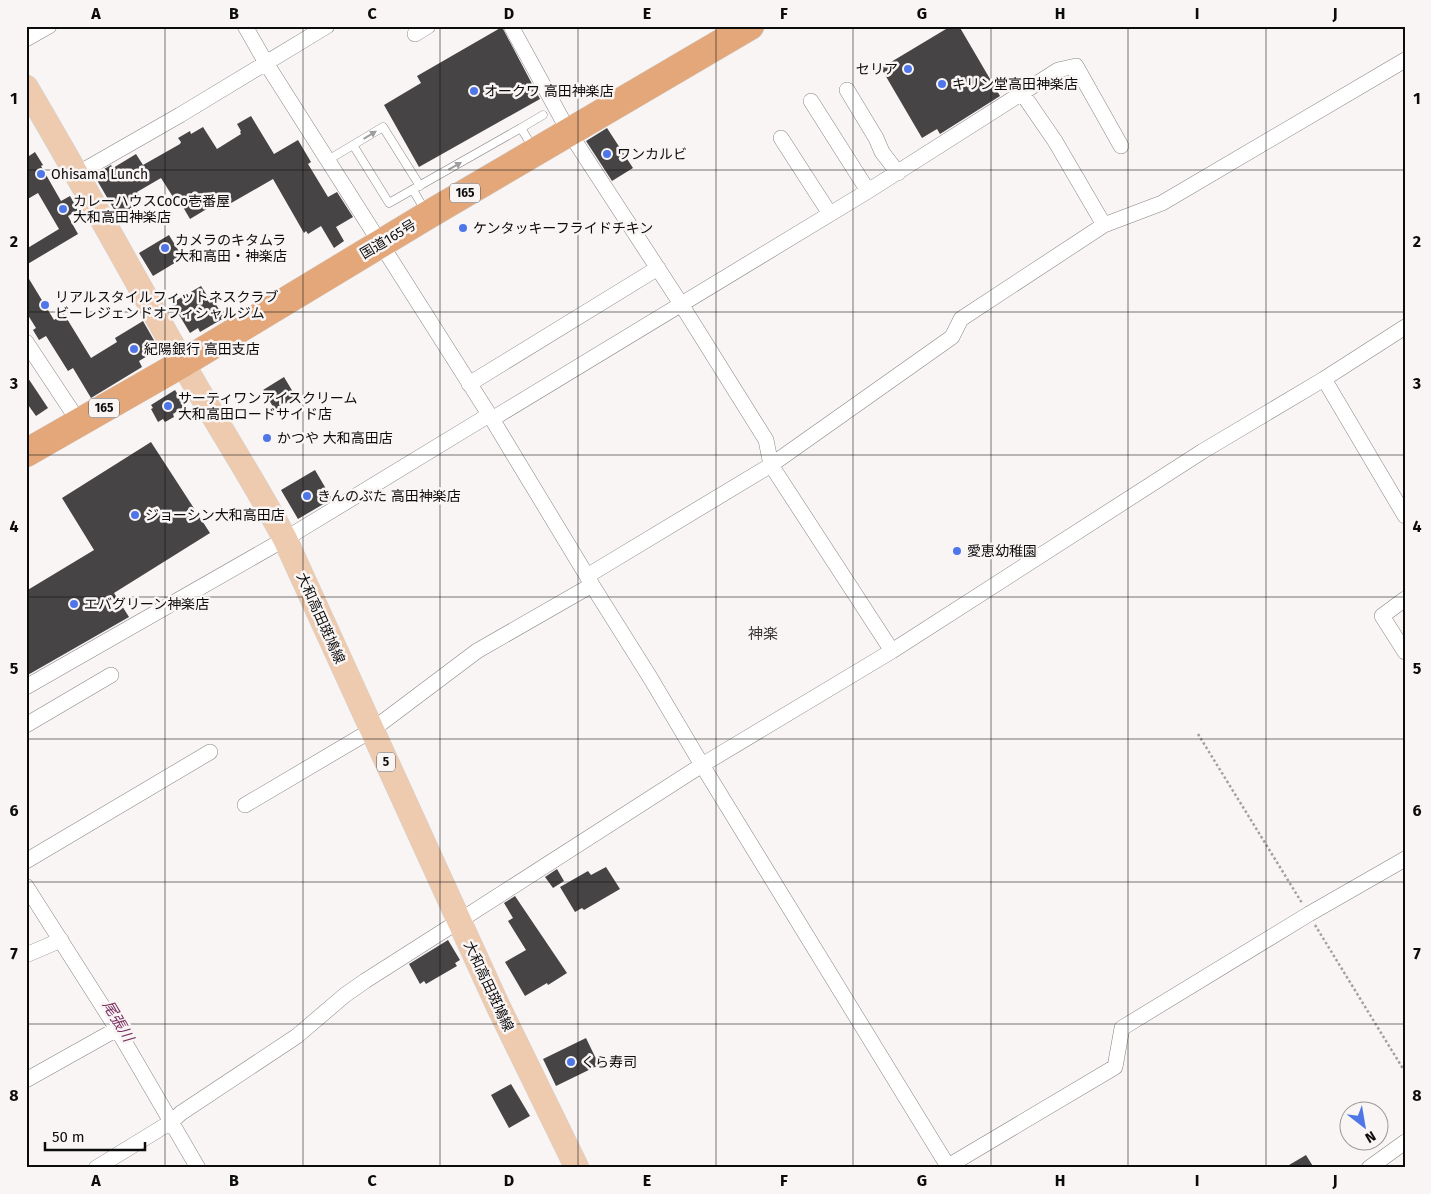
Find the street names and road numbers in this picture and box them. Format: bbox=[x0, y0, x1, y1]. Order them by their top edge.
road number: 165 bbox=[450, 184, 480, 202]
street label: 国道165号 bbox=[357, 216, 419, 263]
road number: 165 bbox=[89, 398, 119, 418]
street label: 大和高田斑鳩線 bbox=[293, 570, 348, 666]
road number: 5 bbox=[377, 752, 395, 772]
street label: 大和高田斑鳩線 bbox=[460, 938, 517, 1034]

